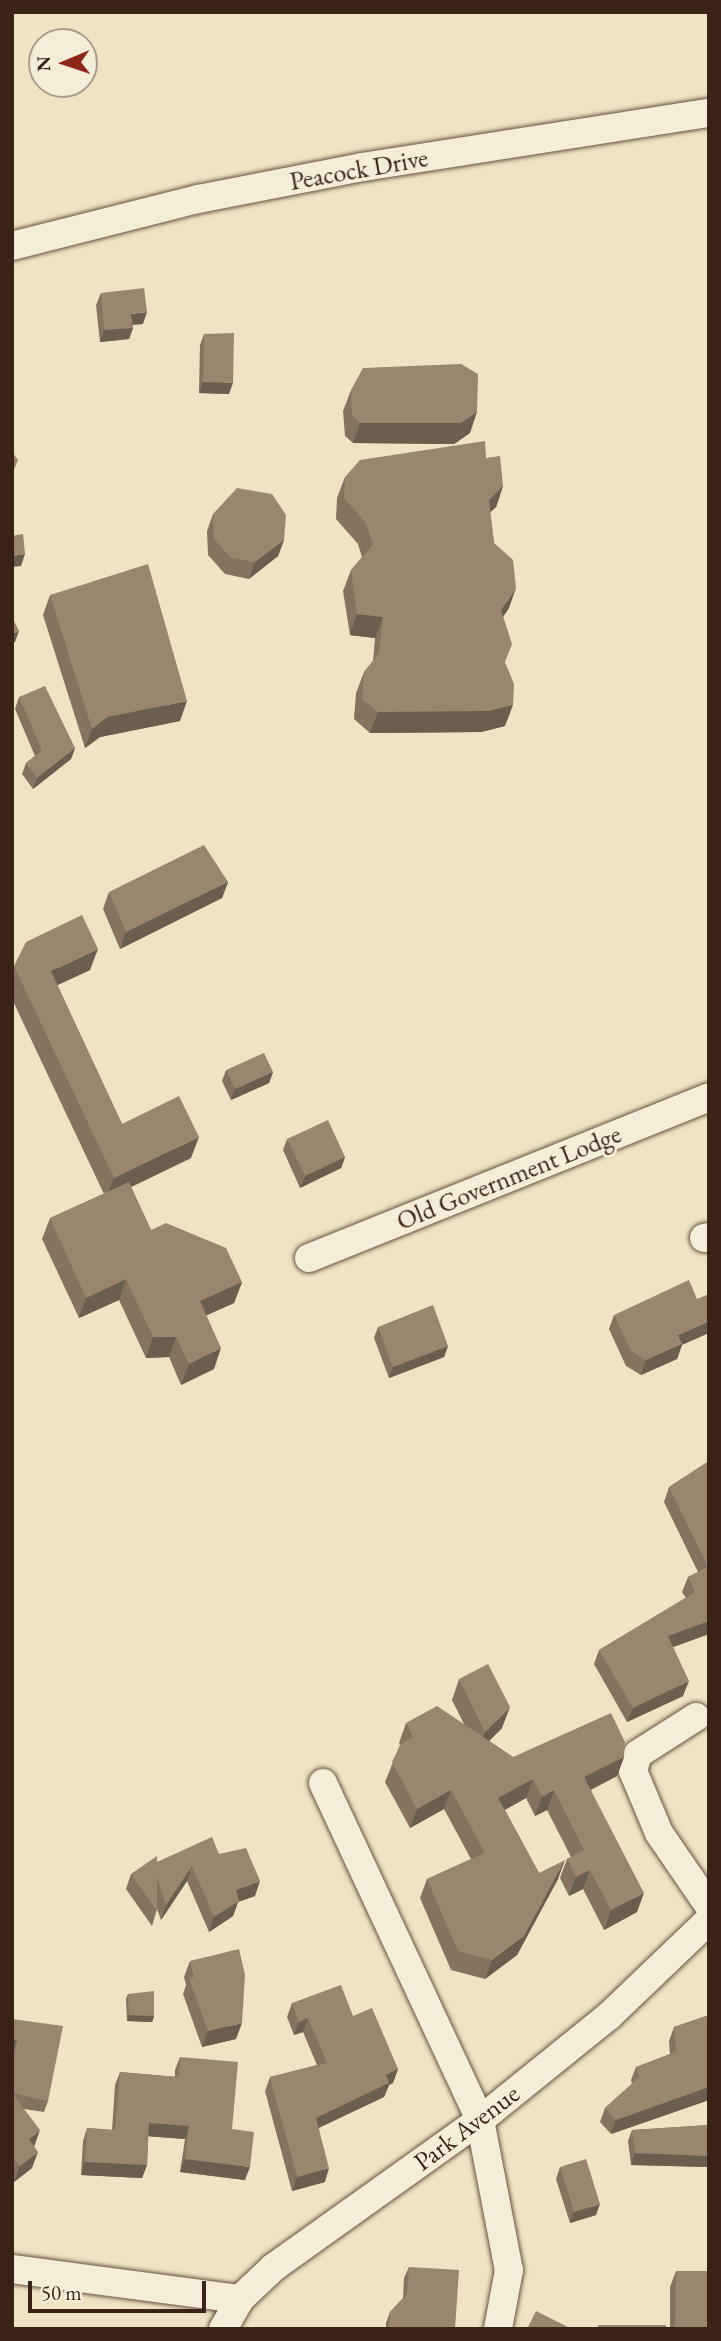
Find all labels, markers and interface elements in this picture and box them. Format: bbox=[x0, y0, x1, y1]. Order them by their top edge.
north arrow bbox=[28, 28, 98, 98]
text: N bbox=[31, 56, 56, 72]
street label: Peacock Drive bbox=[287, 142, 431, 198]
street label: Old Government Lodge bbox=[392, 1119, 626, 1237]
street label: Park Avenue bbox=[408, 2078, 526, 2178]
scale bar bbox=[32, 2268, 210, 2312]
text: 50 m bbox=[41, 2279, 82, 2306]

